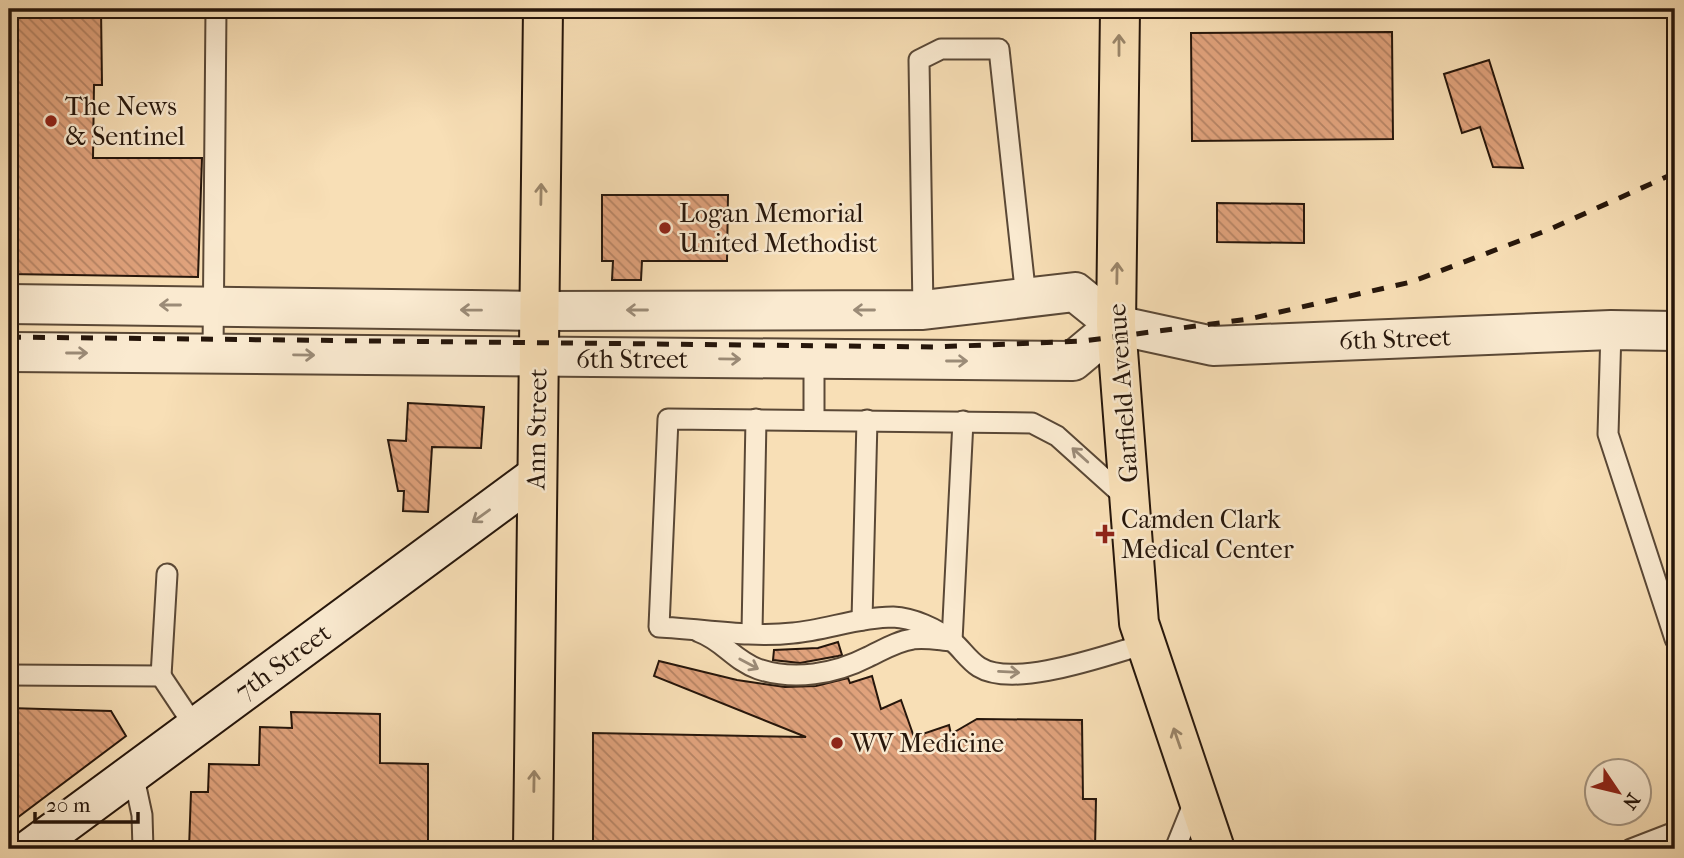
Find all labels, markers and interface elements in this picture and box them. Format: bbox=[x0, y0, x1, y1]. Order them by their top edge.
one-way arrow bbox=[1113, 34, 1126, 57]
place label: The News & Sentinel bbox=[65, 91, 185, 152]
marker: The News & Sentinel bbox=[43, 113, 59, 129]
one-way arrow bbox=[534, 183, 547, 206]
place label: Logan Memorial United Methodist bbox=[679, 198, 878, 259]
marker: Logan Memorial United Methodist bbox=[657, 220, 673, 236]
one-way arrow bbox=[1110, 262, 1124, 285]
one-way arrow bbox=[159, 298, 182, 312]
street label: Garfield Avenue bbox=[1101, 302, 1145, 484]
one-way arrow bbox=[460, 303, 483, 316]
one-way arrow bbox=[625, 303, 648, 317]
one-way arrow bbox=[853, 303, 876, 317]
street label: 6th Street bbox=[1338, 322, 1452, 356]
street label: 6th Street bbox=[576, 344, 689, 375]
one-way arrow bbox=[65, 346, 88, 359]
one-way arrow bbox=[293, 348, 316, 362]
one-way arrow bbox=[718, 352, 741, 366]
one-way arrow bbox=[945, 354, 968, 368]
street label: Ann Street bbox=[520, 367, 554, 491]
one-way arrow bbox=[1072, 447, 1089, 464]
place label: Camden Clark Medical Center bbox=[1121, 504, 1294, 565]
one-way arrow bbox=[472, 509, 491, 524]
marker: Camden Clark Medical Center bbox=[1095, 524, 1115, 544]
street label: 7th Street bbox=[229, 617, 337, 707]
one-way arrow bbox=[738, 657, 758, 671]
one-way arrow bbox=[997, 666, 1020, 679]
place label: WV Medicine bbox=[850, 728, 1004, 759]
one-way arrow bbox=[1170, 728, 1182, 750]
marker: WV Medicine bbox=[829, 735, 845, 751]
north arrow bbox=[1582, 756, 1652, 826]
one-way arrow bbox=[527, 770, 540, 793]
scale bar bbox=[35, 781, 138, 825]
text: N bbox=[1618, 789, 1644, 814]
text: 20 m bbox=[46, 793, 91, 817]

